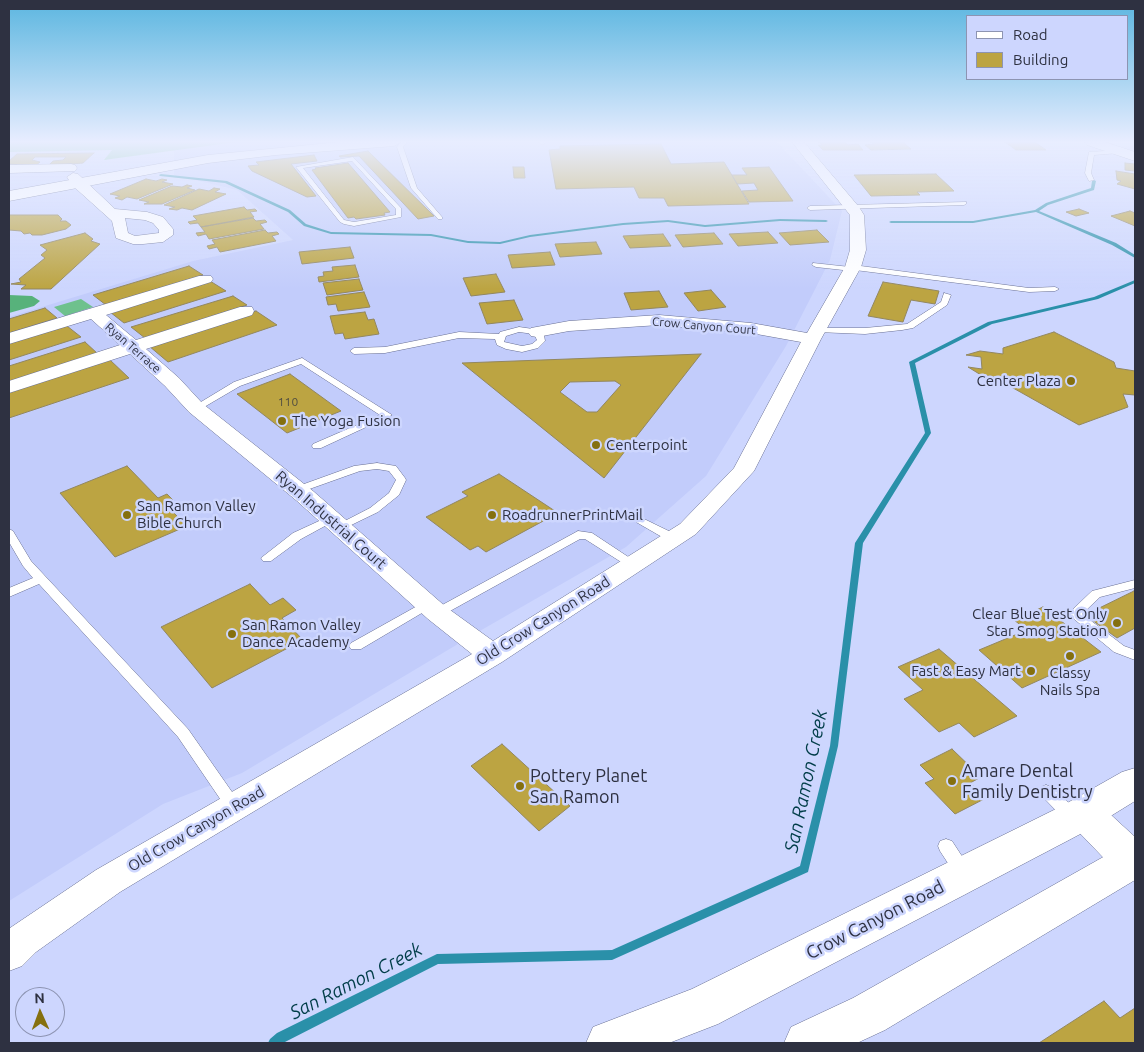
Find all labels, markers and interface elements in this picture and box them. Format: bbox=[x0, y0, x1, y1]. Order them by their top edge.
legend bbox=[966, 15, 1129, 80]
text: Road bbox=[1013, 26, 1048, 43]
text: Building bbox=[1013, 51, 1068, 68]
street label: Crow Canyon Court bbox=[652, 314, 756, 338]
street label: Ryan Terrace bbox=[102, 320, 164, 376]
place label: Center Plaza bbox=[976, 372, 1061, 390]
marker: Center Plaza bbox=[1065, 375, 1077, 387]
house number: 110 bbox=[278, 395, 298, 409]
place label: The Yoga Fusion bbox=[292, 412, 401, 430]
marker: The Yoga Fusion bbox=[276, 415, 288, 427]
place label: Centerpoint bbox=[606, 436, 688, 454]
marker: Centerpoint bbox=[590, 439, 602, 451]
street label: Ryan Industrial Court bbox=[272, 467, 390, 573]
place label: San Ramon Valley Bible Church bbox=[137, 497, 256, 532]
place label: RoadrunnerPrintMail bbox=[502, 506, 643, 524]
marker: San Ramon Valley Bible Church bbox=[121, 509, 133, 521]
marker: RoadrunnerPrintMail bbox=[486, 509, 498, 521]
street label: Old Crow Canyon Road bbox=[473, 572, 613, 670]
place label: Clear Blue Test Only Star Smog Station bbox=[972, 605, 1107, 640]
place label: San Ramon Valley Dance Academy bbox=[242, 616, 361, 651]
marker: Clear Blue Test Only Star Smog Station bbox=[1111, 617, 1123, 629]
marker: San Ramon Valley Dance Academy bbox=[226, 628, 238, 640]
marker: Classy Nails Spa bbox=[1064, 650, 1076, 662]
place label: Fast & Easy Mart bbox=[911, 662, 1021, 680]
place label: Classy Nails Spa bbox=[1040, 664, 1100, 699]
marker: Fast & Easy Mart bbox=[1025, 665, 1037, 677]
water label: San Ramon Creek bbox=[780, 707, 832, 855]
place label: Amare Dental Family Dentistry bbox=[962, 760, 1093, 802]
place label: Pottery Planet San Ramon bbox=[530, 765, 647, 808]
marker: Amare Dental Family Dentistry bbox=[946, 775, 958, 787]
marker: Pottery Planet San Ramon bbox=[514, 780, 526, 792]
street label: Old Crow Canyon Road bbox=[125, 783, 267, 875]
street label: Crow Canyon Road bbox=[802, 876, 948, 964]
water label: San Ramon Creek bbox=[286, 938, 426, 1024]
north arrow bbox=[15, 987, 65, 1037]
text: N bbox=[34, 990, 45, 1006]

